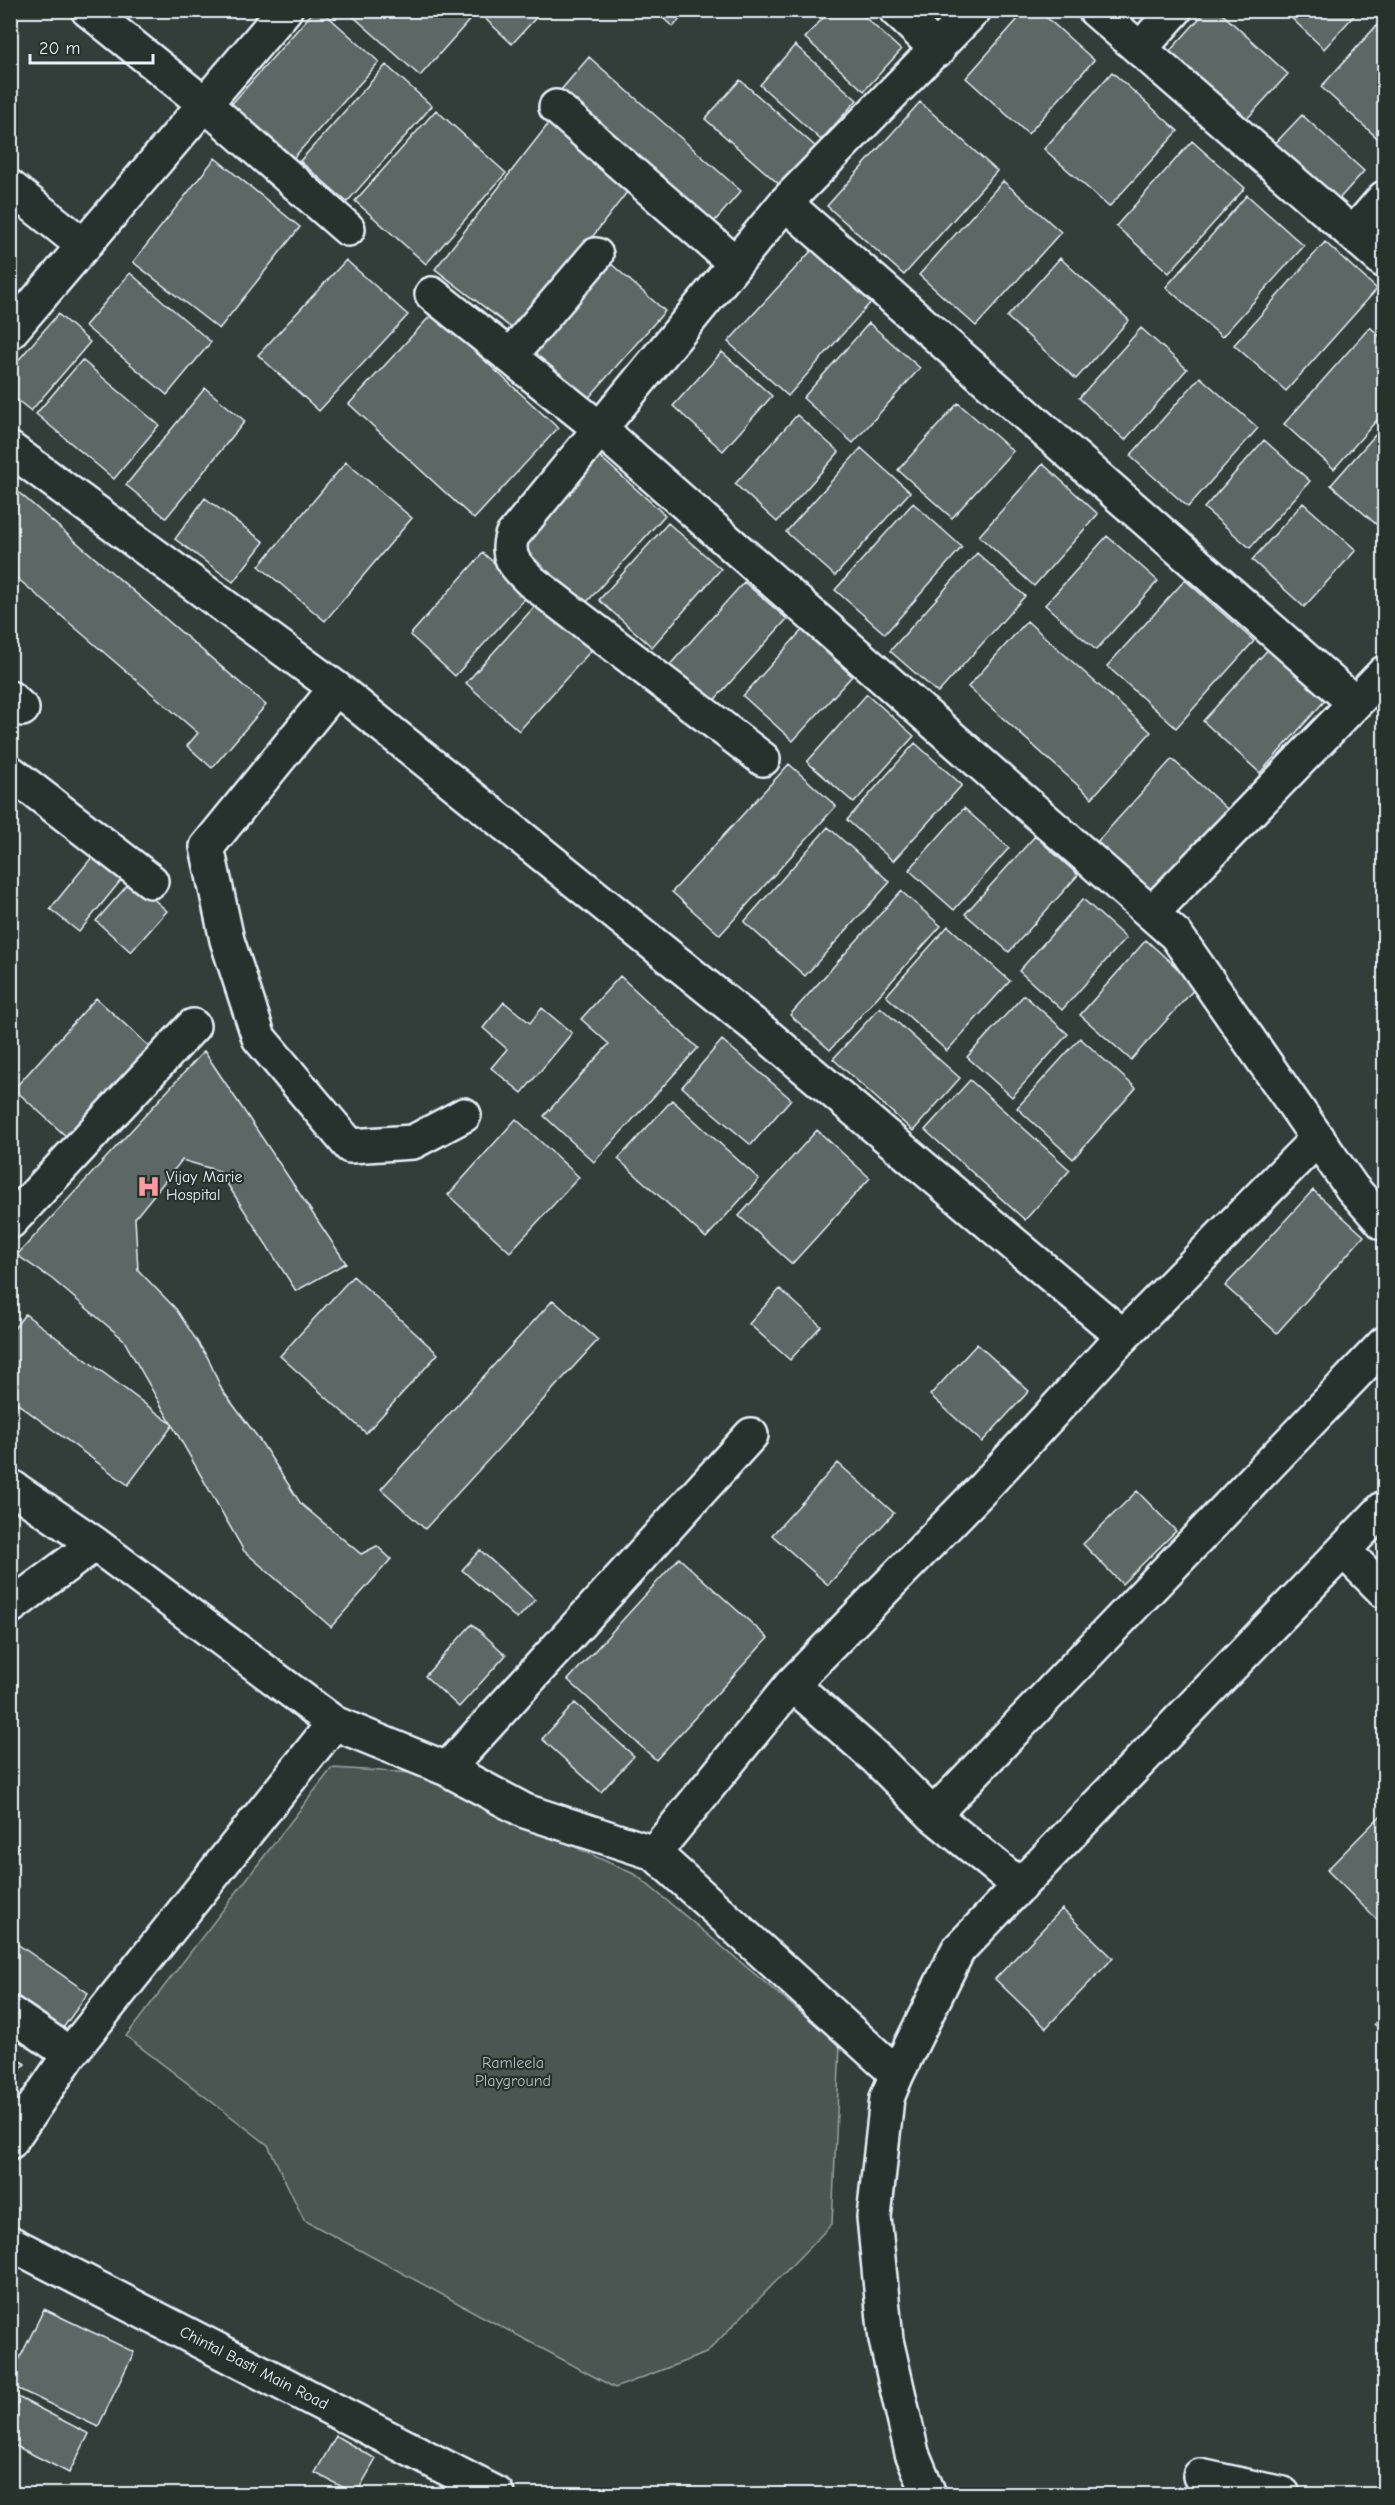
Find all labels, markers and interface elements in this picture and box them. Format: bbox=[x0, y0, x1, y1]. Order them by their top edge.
scale bar bbox=[30, 27, 153, 65]
text: 20 m bbox=[39, 38, 80, 59]
place label: Vijay Marie Hospital bbox=[166, 1168, 242, 1204]
hospital icon: Vijay Marie Hospital bbox=[135, 1173, 161, 1199]
park label: Ramleela Playground bbox=[475, 2054, 551, 2090]
street label: Chintal Basti Main Road bbox=[177, 2323, 331, 2413]

